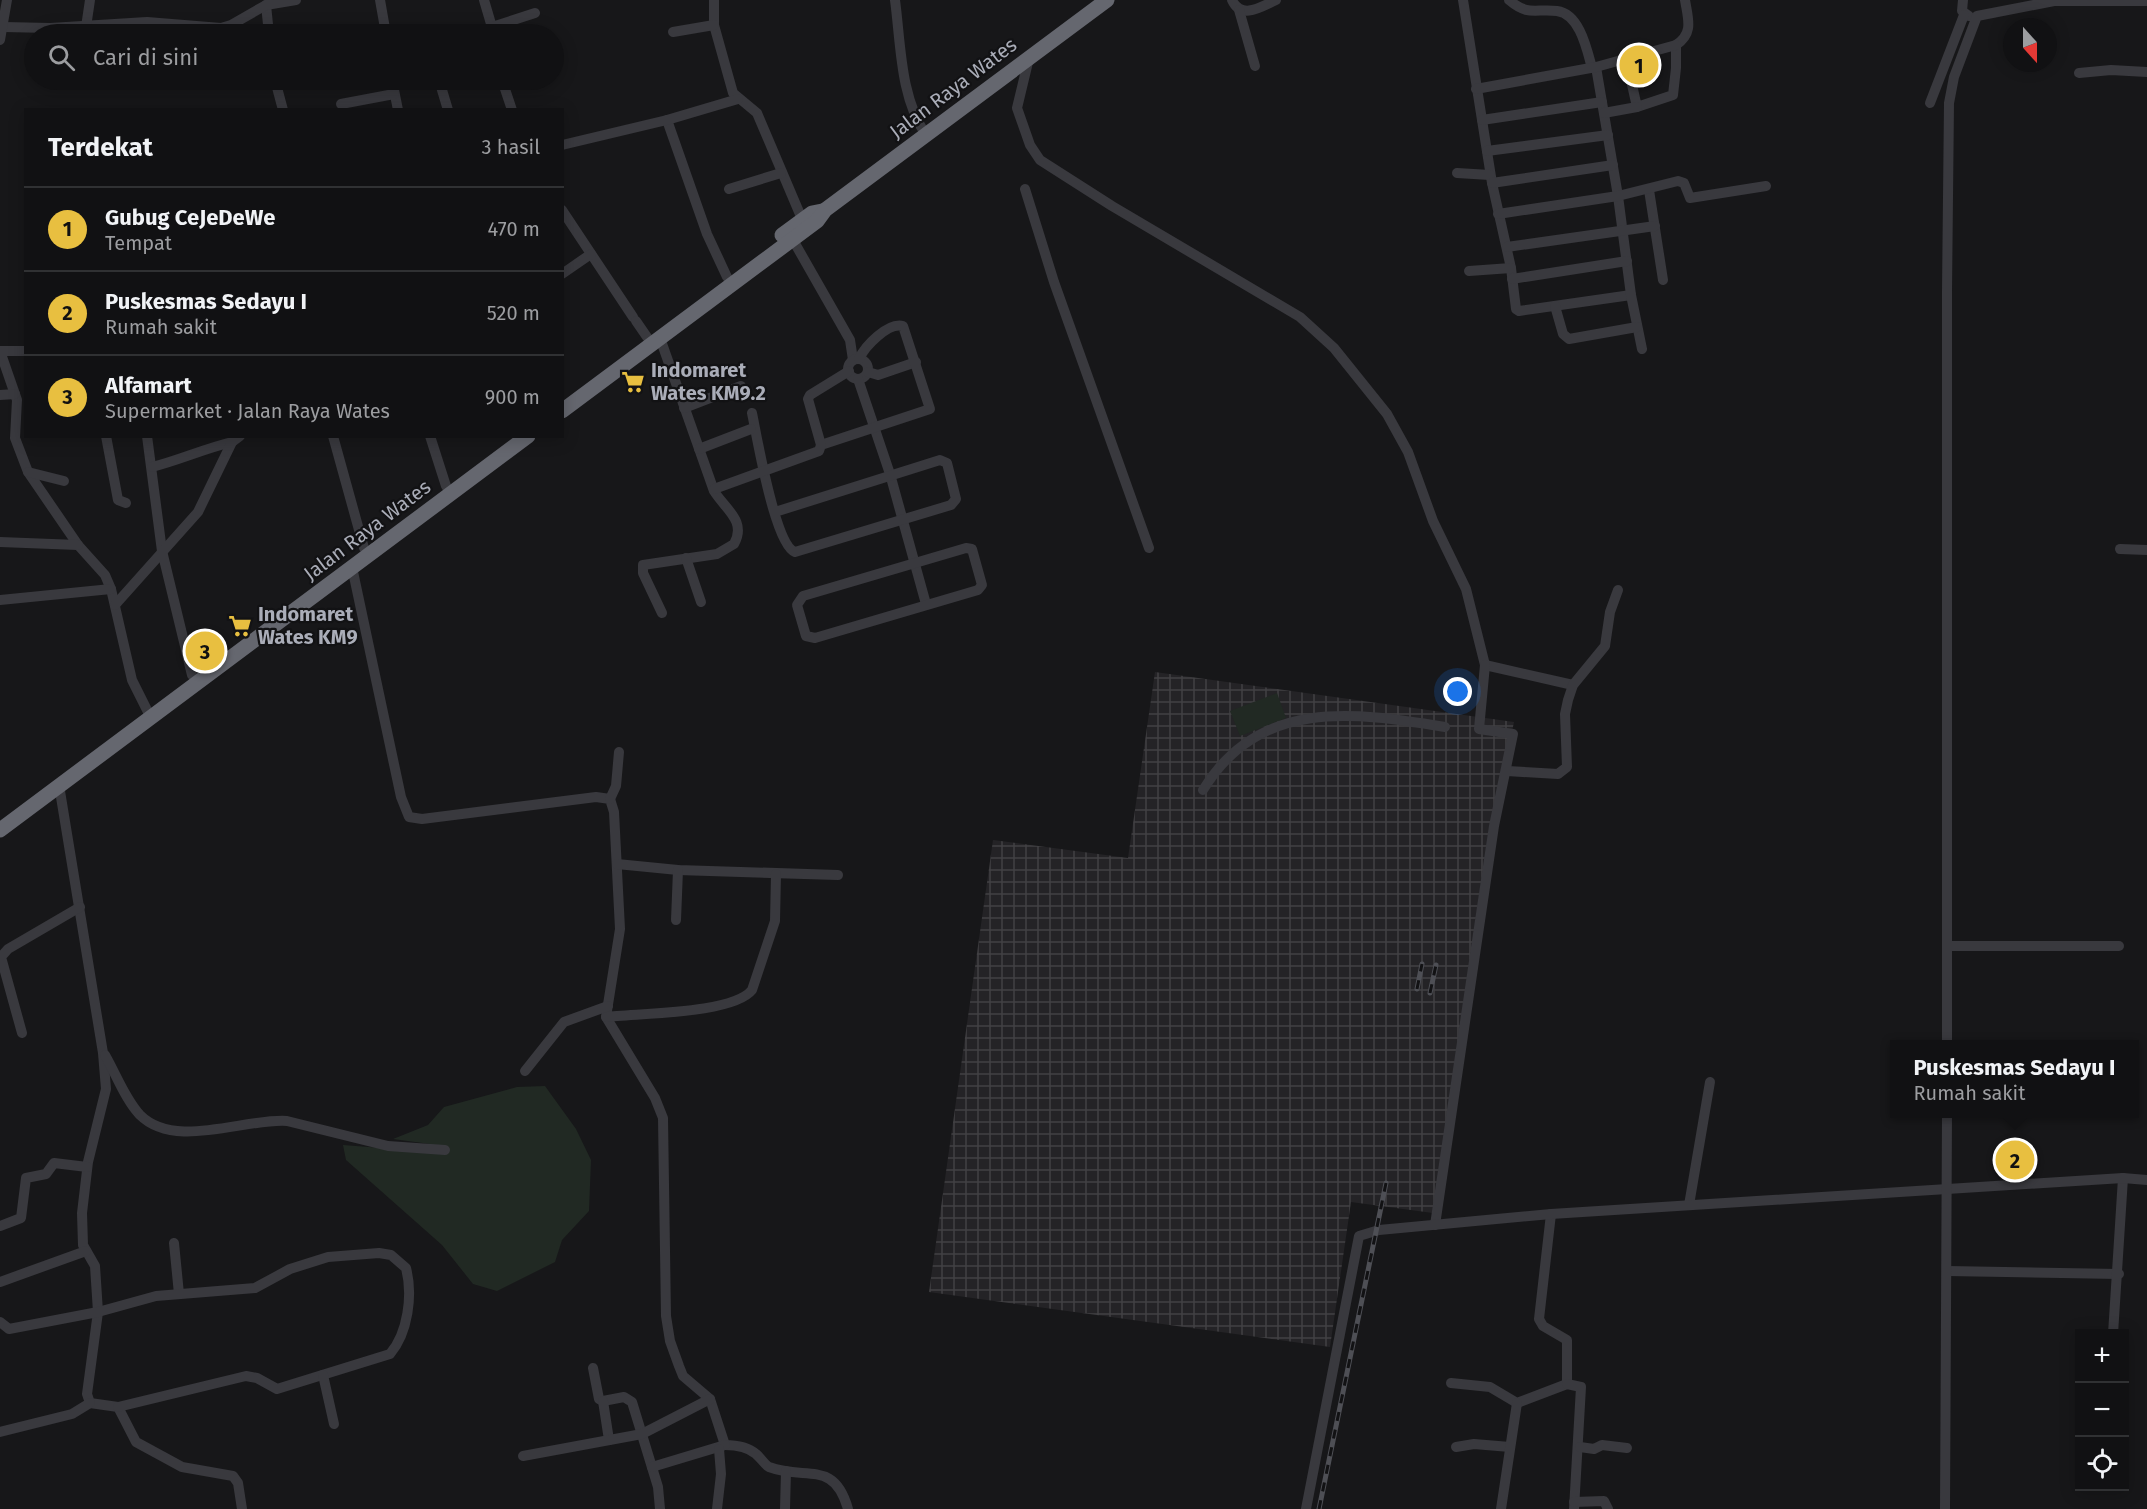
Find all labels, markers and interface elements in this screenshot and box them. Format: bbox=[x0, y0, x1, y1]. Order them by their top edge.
north arrow bbox=[2003, 18, 2057, 72]
search box bbox=[24, 24, 564, 90]
street label: Jalan Raya Wates bbox=[885, 32, 1021, 144]
icon: search bbox=[45, 41, 78, 74]
pin: 1 bbox=[1620, 42, 1658, 88]
text: Cari di sini bbox=[93, 44, 198, 71]
text: Terdekat bbox=[48, 132, 153, 163]
text: 3 hasil bbox=[481, 135, 540, 159]
text: Gubug CeJeDeWe bbox=[105, 204, 275, 231]
text: 1 bbox=[63, 217, 72, 241]
text: 470 m bbox=[488, 217, 540, 241]
text: Tempat bbox=[105, 231, 172, 255]
text: Puskesmas Sedayu I bbox=[105, 288, 307, 315]
text: 2 bbox=[62, 301, 73, 325]
text: 520 m bbox=[487, 301, 540, 325]
text: Rumah sakit bbox=[105, 315, 217, 339]
place label: Indomaret Wates KM9.2 bbox=[651, 358, 766, 405]
supermarket icon: Indomaret Wates KM9.2 bbox=[620, 369, 646, 395]
text: Alfamart bbox=[105, 372, 192, 399]
text: 3 bbox=[62, 385, 73, 409]
text: 900 m bbox=[485, 385, 540, 409]
text: Supermarket · Jalan Raya Wates bbox=[105, 399, 390, 423]
street label: Jalan Raya Wates bbox=[299, 474, 435, 586]
place label: Indomaret Wates KM9 bbox=[258, 602, 358, 649]
supermarket icon: Indomaret Wates KM9 bbox=[227, 613, 253, 639]
pin: 3 bbox=[186, 628, 224, 674]
your location bbox=[1443, 677, 1472, 706]
popup bbox=[1890, 1040, 2139, 1118]
text: Puskesmas Sedayu I bbox=[1913, 1054, 2116, 1081]
text: Rumah sakit bbox=[1913, 1081, 2025, 1105]
pin: 2 bbox=[1996, 1138, 2034, 1182]
map controls bbox=[2075, 1329, 2129, 1491]
button: + bbox=[2075, 1329, 2129, 1383]
button: − bbox=[2075, 1383, 2129, 1437]
button: locate bbox=[2075, 1437, 2129, 1491]

